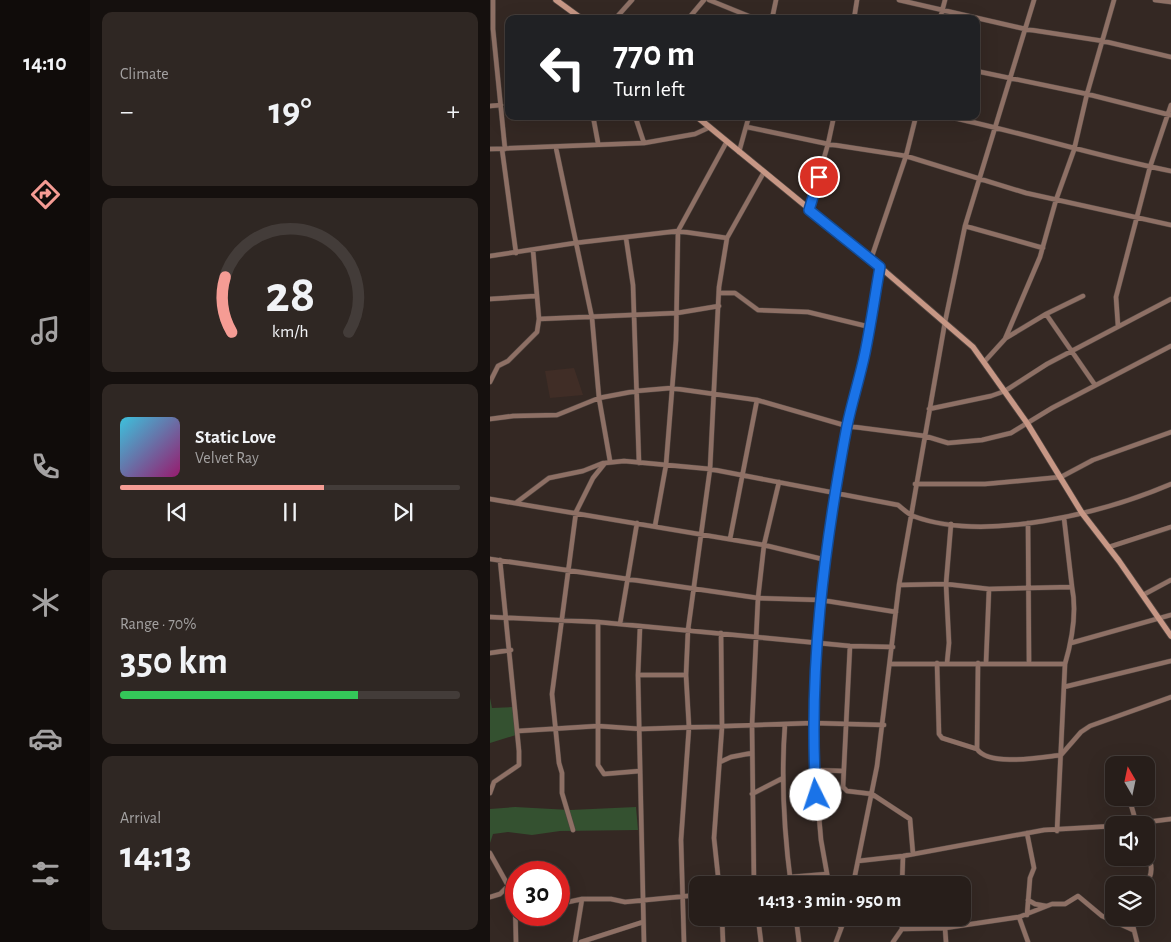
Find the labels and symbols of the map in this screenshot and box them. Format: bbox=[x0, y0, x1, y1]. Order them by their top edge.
pin bbox=[798, 156, 840, 198]
north arrow bbox=[1105, 756, 1155, 806]
position arrow bbox=[789, 768, 841, 820]
speed limit sign: 30 bbox=[505, 861, 570, 926]

